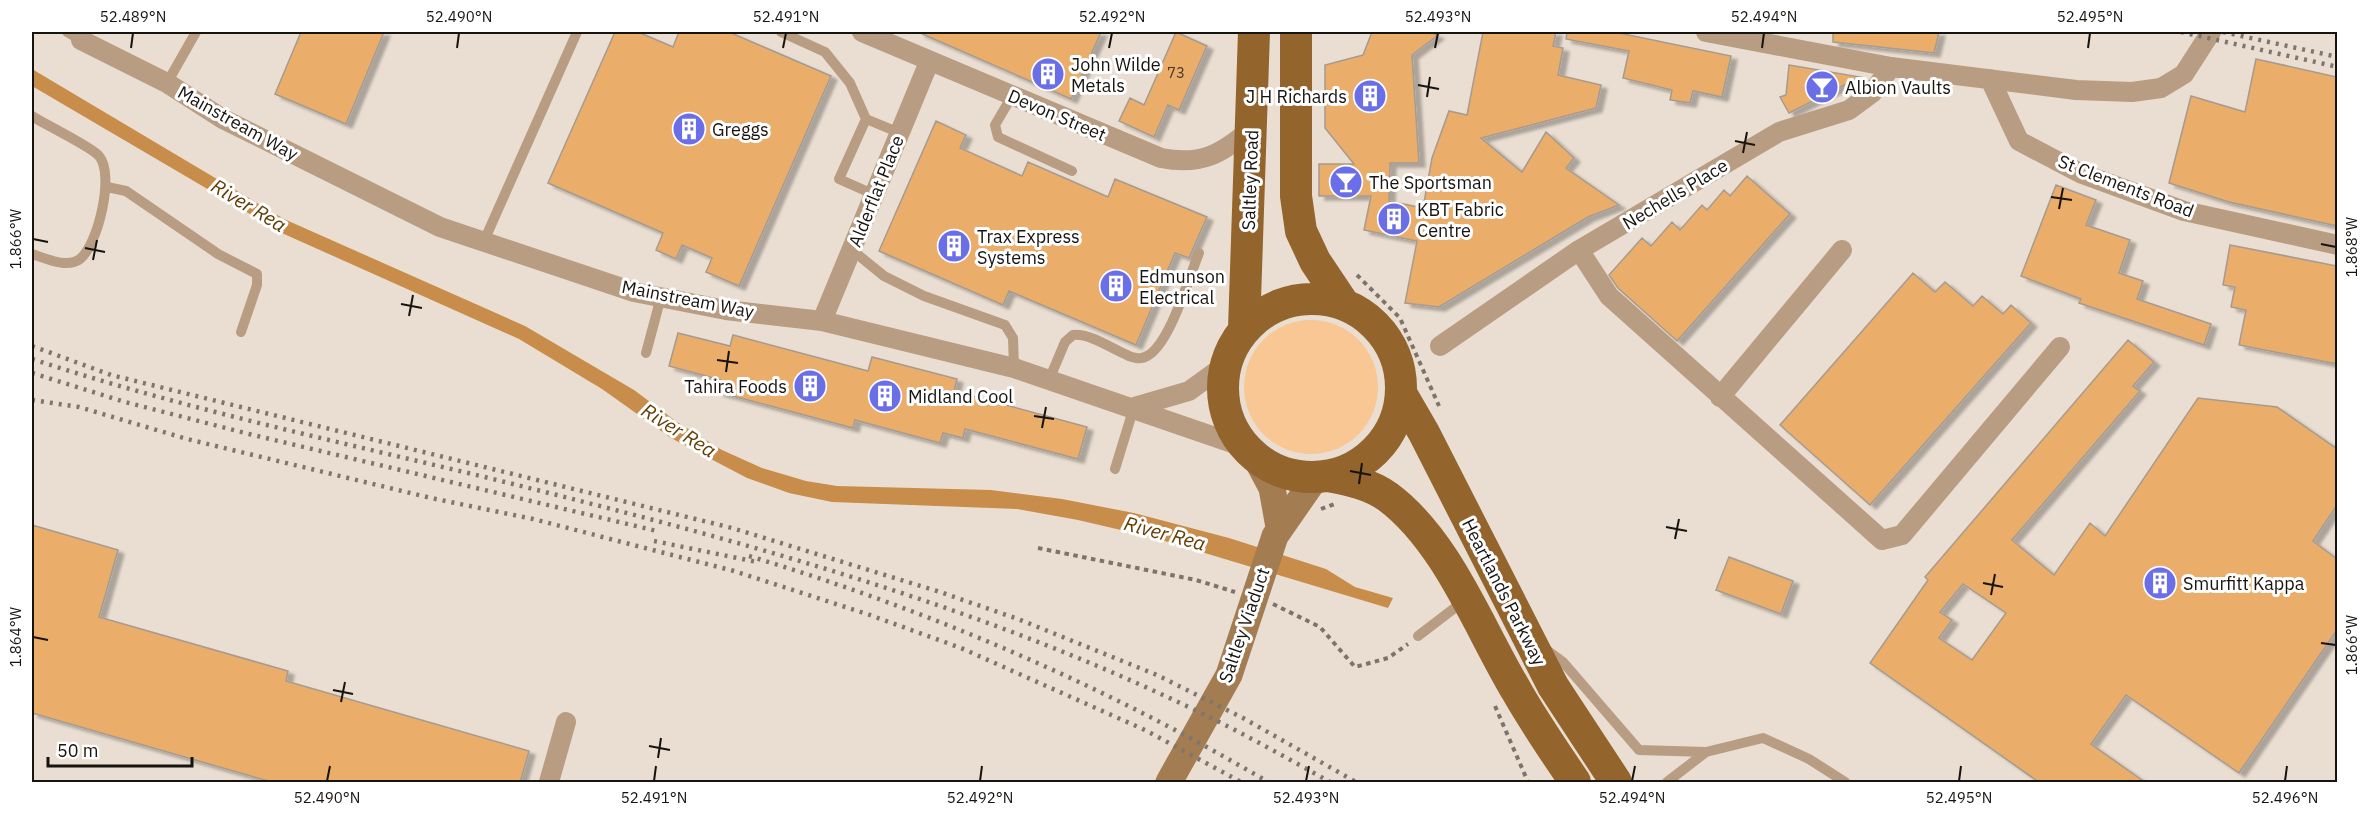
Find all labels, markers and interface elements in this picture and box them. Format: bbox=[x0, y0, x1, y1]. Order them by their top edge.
text: 52.489°N bbox=[100, 7, 166, 26]
text: 52.490°N bbox=[426, 7, 492, 26]
text: 52.491°N bbox=[753, 7, 819, 26]
text: 52.492°N bbox=[1079, 7, 1145, 26]
text: 52.493°N bbox=[1405, 7, 1471, 26]
text: 52.494°N bbox=[1731, 7, 1797, 26]
text: 52.495°N bbox=[2057, 7, 2123, 26]
place label: John Wilde Metals bbox=[1071, 53, 1161, 97]
building icon: John Wilde Metals bbox=[1030, 56, 1066, 92]
house number: 73 bbox=[1167, 63, 1185, 82]
bar icon: Albion Vaults bbox=[1804, 69, 1840, 105]
place label: Albion Vaults bbox=[1845, 76, 1951, 99]
building icon: J H Richards bbox=[1352, 78, 1388, 114]
street label: Mainstream Way bbox=[174, 80, 302, 166]
street label: Devon Street bbox=[1004, 84, 1110, 146]
place label: J H Richards bbox=[1246, 85, 1347, 108]
building icon: Greggs bbox=[671, 111, 707, 147]
place label: Greggs bbox=[712, 118, 769, 141]
street label: Saltley Road bbox=[1237, 129, 1263, 231]
street label: Alderflat Place bbox=[843, 132, 909, 250]
street label: St Clements Road bbox=[2055, 150, 2197, 222]
street label: Nechells Place bbox=[1618, 154, 1732, 234]
bar icon: The Sportsman bbox=[1328, 164, 1364, 200]
place label: The Sportsman bbox=[1369, 171, 1492, 194]
water label: River Rea bbox=[206, 172, 292, 238]
place label: KBT Fabric Centre bbox=[1417, 198, 1504, 242]
building icon: KBT Fabric Centre bbox=[1376, 201, 1412, 237]
text: 1.866°W bbox=[6, 208, 25, 269]
text: 1.868°W bbox=[2342, 216, 2361, 277]
place label: Trax Express Systems bbox=[977, 225, 1080, 269]
building icon: Trax Express Systems bbox=[936, 228, 972, 264]
place label: Edmunson Electrical bbox=[1139, 265, 1225, 309]
building icon: Edmunson Electrical bbox=[1098, 268, 1134, 304]
street label: Mainstream Way bbox=[620, 275, 756, 323]
building icon: Tahira Foods bbox=[792, 368, 828, 404]
place label: Tahira Foods bbox=[684, 375, 787, 398]
building icon: Midland Cool bbox=[867, 378, 903, 414]
place label: Midland Cool bbox=[908, 385, 1013, 408]
water label: River Rea bbox=[637, 396, 721, 464]
water label: River Rea bbox=[1121, 509, 1209, 557]
street label: Heartlands Parkway bbox=[1457, 515, 1551, 669]
street label: Saltley Viaduct bbox=[1214, 564, 1274, 686]
building icon: Smurfitt Kappa bbox=[2142, 565, 2178, 601]
place label: Smurfitt Kappa bbox=[2183, 572, 2305, 595]
text: 1.864°W bbox=[6, 606, 25, 667]
text: 1.866°W bbox=[2342, 614, 2361, 675]
scale bar bbox=[48, 730, 192, 768]
text: 50 m bbox=[57, 739, 99, 762]
text: 52.490°N bbox=[294, 788, 360, 807]
text: 52.491°N bbox=[621, 788, 687, 807]
text: 52.492°N bbox=[947, 788, 1013, 807]
text: 52.493°N bbox=[1273, 788, 1339, 807]
text: 52.494°N bbox=[1599, 788, 1665, 807]
text: 52.495°N bbox=[1926, 788, 1992, 807]
text: 52.496°N bbox=[2252, 788, 2318, 807]

